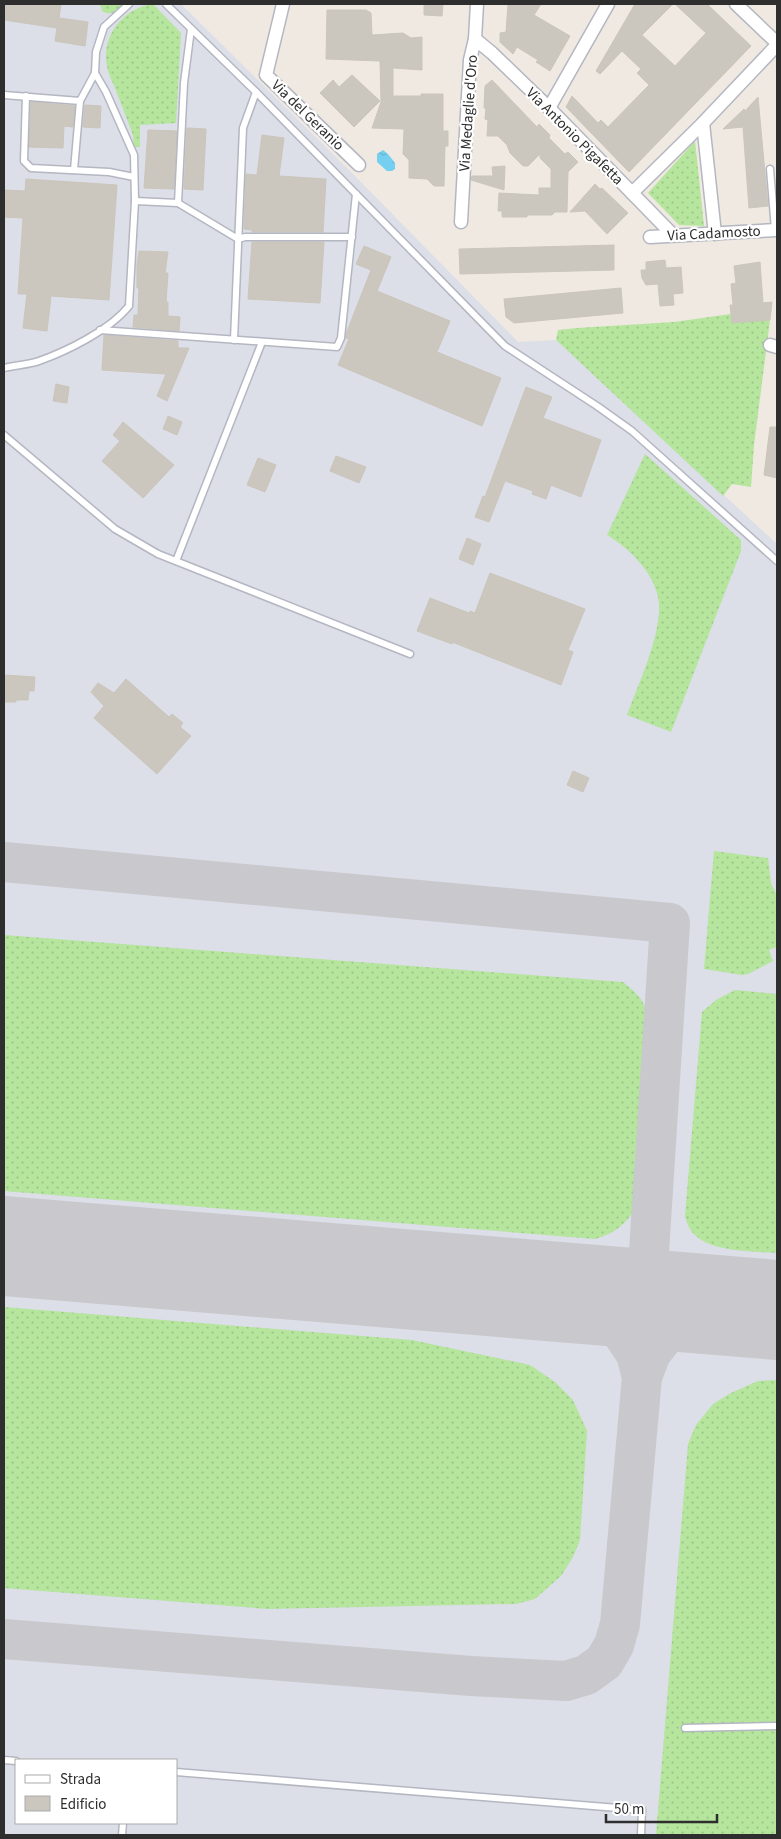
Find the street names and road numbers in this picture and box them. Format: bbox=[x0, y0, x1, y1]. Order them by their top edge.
street label: Via Medaglie d'Oro bbox=[454, 54, 483, 172]
street label: Via del Geranio bbox=[267, 75, 349, 155]
street label: Via Antonio Pigafetta bbox=[521, 83, 628, 190]
street label: Via Cadamosto bbox=[667, 221, 761, 246]

